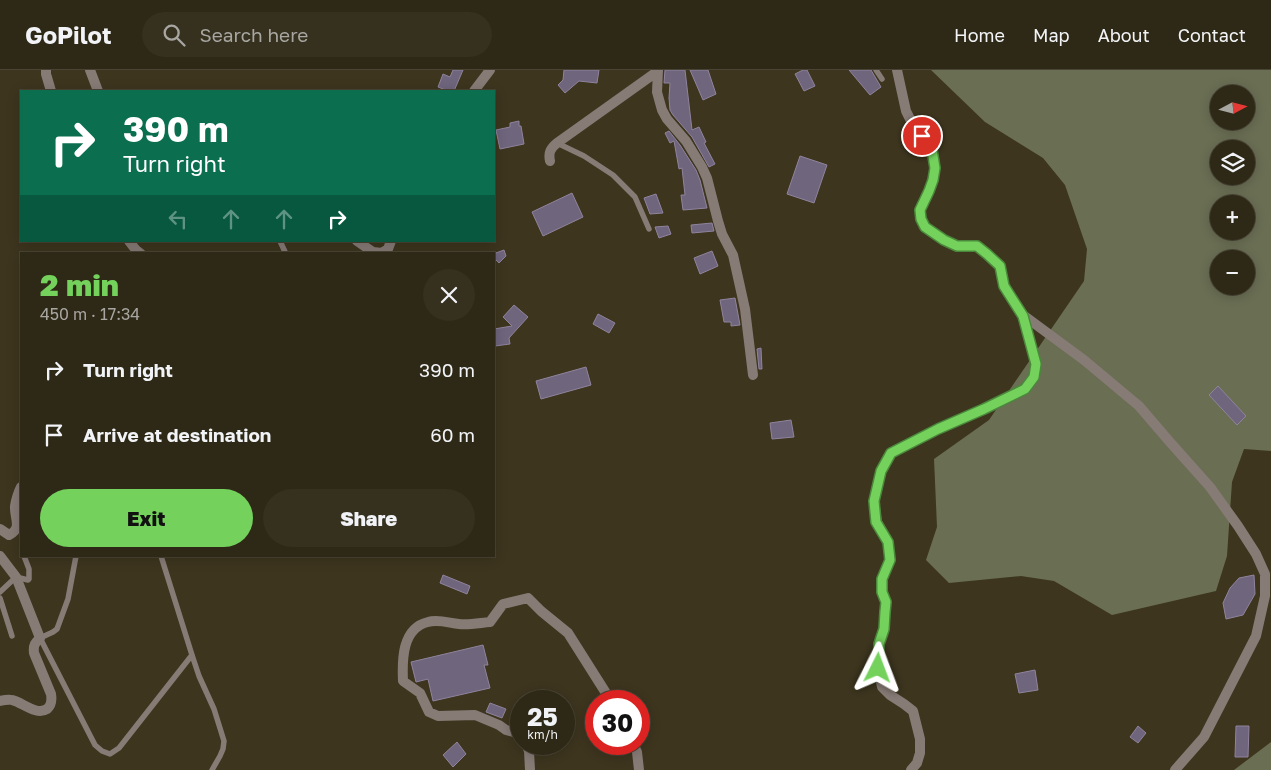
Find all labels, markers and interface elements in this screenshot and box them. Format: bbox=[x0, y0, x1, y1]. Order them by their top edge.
search box bbox=[142, 12, 492, 57]
text: GoPilot bbox=[25, 20, 112, 49]
icon: search bbox=[160, 21, 188, 49]
text: Search here bbox=[200, 23, 308, 46]
text: Home bbox=[954, 24, 1005, 46]
text: Map bbox=[1033, 24, 1070, 46]
text: About bbox=[1098, 24, 1150, 46]
text: Contact bbox=[1178, 24, 1246, 46]
north arrow bbox=[1210, 85, 1255, 130]
map controls bbox=[1210, 85, 1255, 295]
text: 390 m bbox=[123, 108, 229, 150]
icon: right bbox=[40, 110, 105, 175]
pin bbox=[901, 115, 943, 157]
icon: arrive bbox=[908, 122, 936, 150]
button: layers bbox=[1210, 140, 1255, 185]
text: Turn right bbox=[123, 150, 226, 177]
button: + bbox=[1210, 195, 1255, 240]
icon: left bbox=[164, 205, 192, 233]
icon: ahead bbox=[217, 205, 245, 233]
icon: ahead bbox=[270, 205, 298, 233]
icon: right bbox=[323, 205, 351, 233]
button: − bbox=[1210, 250, 1255, 295]
text: 2 min bbox=[40, 267, 119, 303]
button: close bbox=[423, 269, 475, 321]
text: 450 m · 17:34 bbox=[40, 304, 140, 324]
icon: right bbox=[40, 356, 68, 384]
text: Turn right bbox=[83, 358, 173, 381]
text: 390 m bbox=[419, 358, 475, 381]
icon: arrive bbox=[40, 421, 68, 449]
text: Arrive at destination bbox=[83, 423, 271, 446]
text: 60 m bbox=[430, 423, 475, 446]
button: Exit bbox=[40, 489, 253, 547]
button: Share bbox=[263, 489, 475, 547]
position arrow bbox=[851, 641, 903, 693]
speed limit sign: 30 bbox=[585, 690, 650, 755]
text: 25 bbox=[527, 701, 558, 732]
text: km/h bbox=[527, 727, 558, 742]

